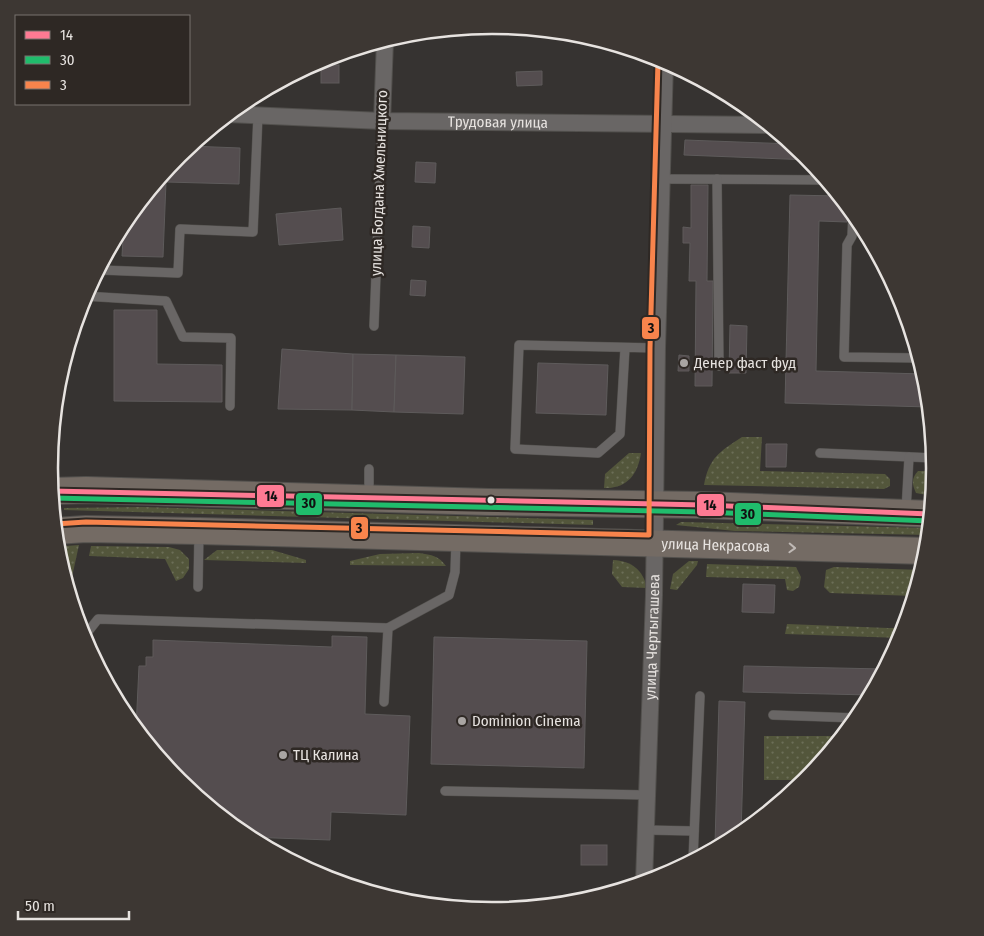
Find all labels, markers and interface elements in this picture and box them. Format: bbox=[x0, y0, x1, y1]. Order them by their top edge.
legend bbox=[15, 15, 190, 105]
text: 14 bbox=[60, 26, 73, 44]
text: 30 bbox=[60, 51, 75, 69]
text: 3 bbox=[60, 76, 67, 94]
street label: улица Богдана Хмельницкого bbox=[367, 90, 391, 276]
street label: Трудовая улица bbox=[448, 113, 548, 132]
line badge: 3 bbox=[641, 316, 660, 340]
text: 3 bbox=[647, 320, 655, 337]
place label: Денер фаст фуд bbox=[693, 354, 796, 372]
marker: Денер фаст фуд bbox=[678, 357, 690, 369]
line badge: 14 bbox=[256, 484, 285, 508]
text: 14 bbox=[264, 488, 278, 505]
line badge: 30 bbox=[295, 492, 323, 516]
line badge: 14 bbox=[696, 493, 725, 517]
text: 30 bbox=[301, 495, 316, 512]
unlabelled marker bbox=[486, 495, 496, 505]
text: 14 bbox=[703, 497, 717, 514]
line badge: 30 bbox=[734, 502, 762, 526]
text: 30 bbox=[740, 506, 755, 523]
line badge: 3 bbox=[350, 516, 369, 540]
text: 3 bbox=[355, 520, 363, 537]
street label: улица Некрасова bbox=[661, 535, 770, 556]
one-way arrow bbox=[788, 542, 796, 553]
street label: улица Чертыгашева bbox=[641, 574, 663, 700]
place label: Dominion Cinema bbox=[472, 712, 581, 730]
marker: Dominion Cinema bbox=[456, 715, 468, 727]
place label: ТЦ Калина bbox=[293, 746, 359, 764]
marker: ТЦ Калина bbox=[277, 749, 289, 761]
scale bar bbox=[18, 888, 129, 920]
text: 50 m bbox=[25, 897, 55, 915]

